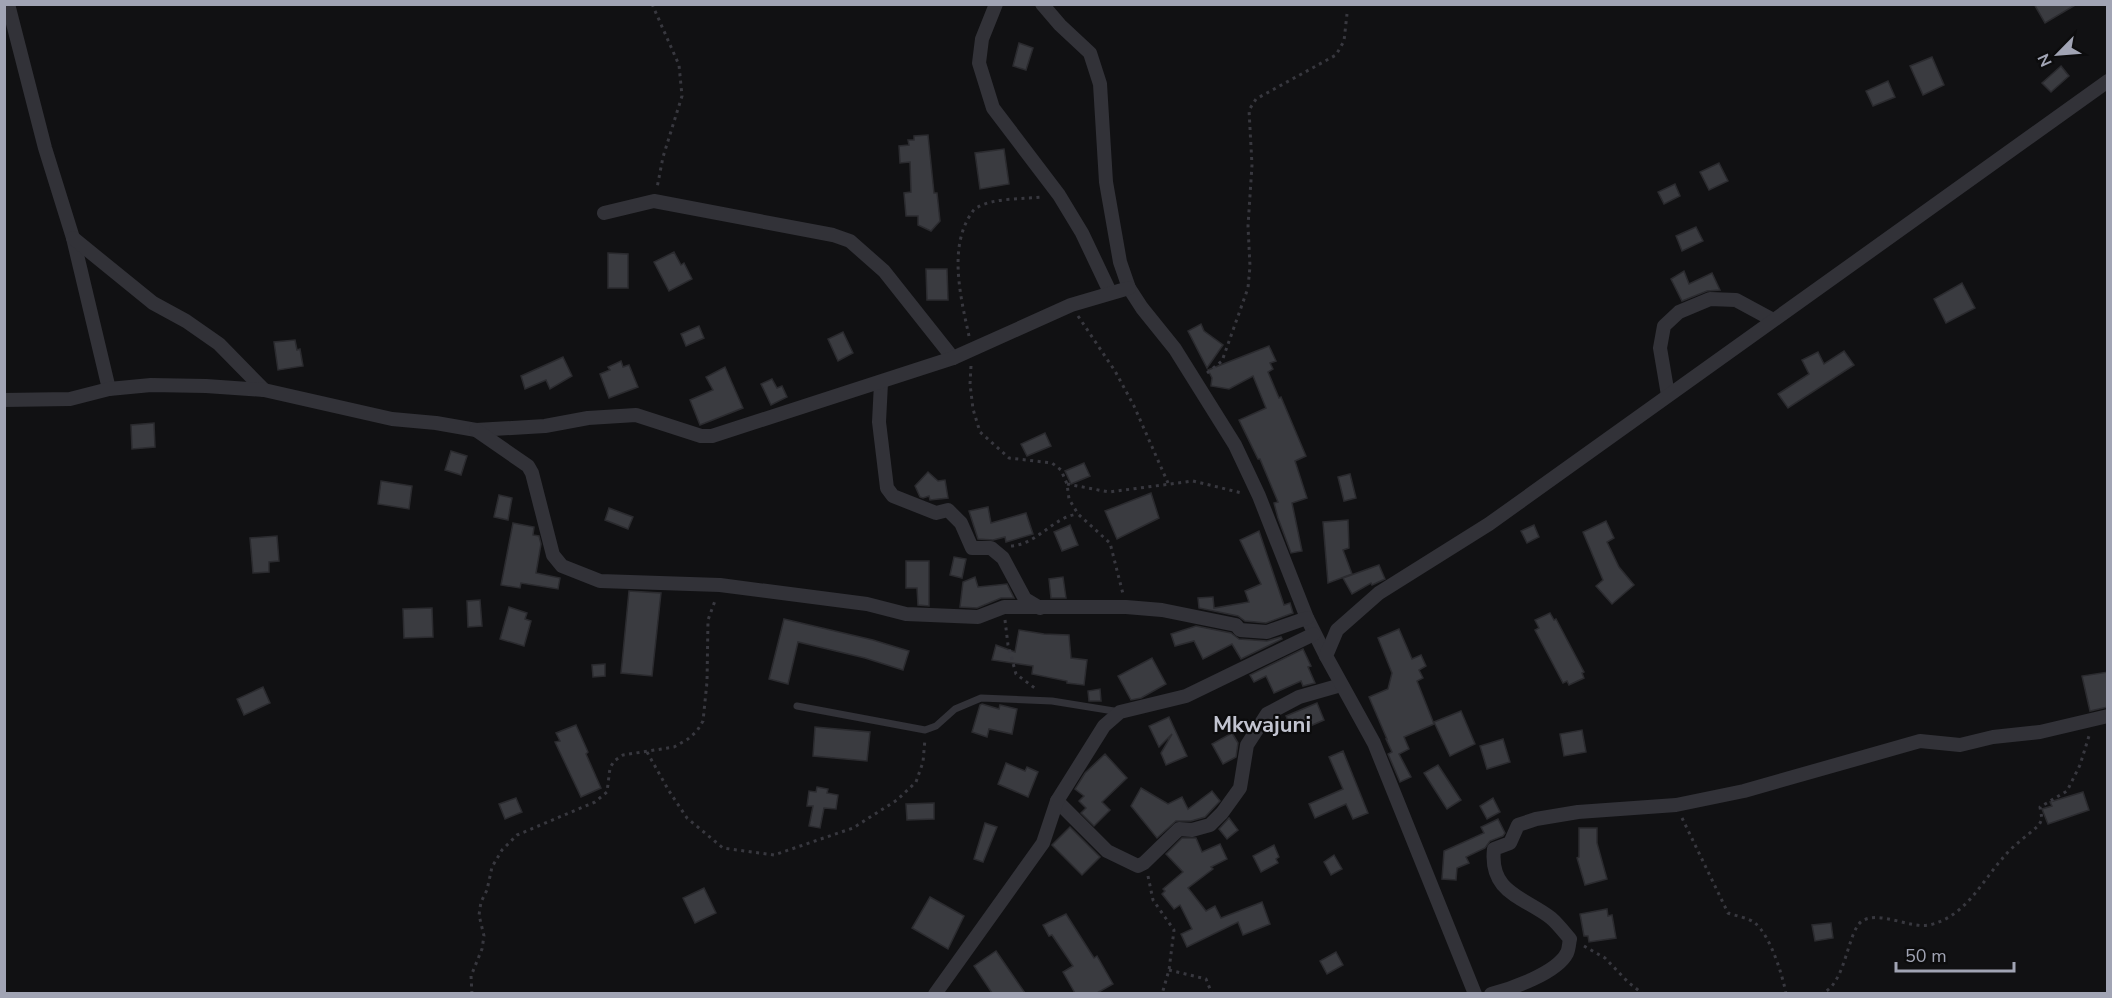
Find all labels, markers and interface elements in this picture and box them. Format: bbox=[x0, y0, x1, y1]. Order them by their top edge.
north arrow bbox=[2028, 24, 2088, 84]
text: N bbox=[2033, 50, 2058, 70]
district label: Mkwajuni bbox=[1213, 710, 1311, 740]
scale bar bbox=[1896, 935, 2014, 973]
text: 50 m bbox=[1905, 944, 1947, 968]

